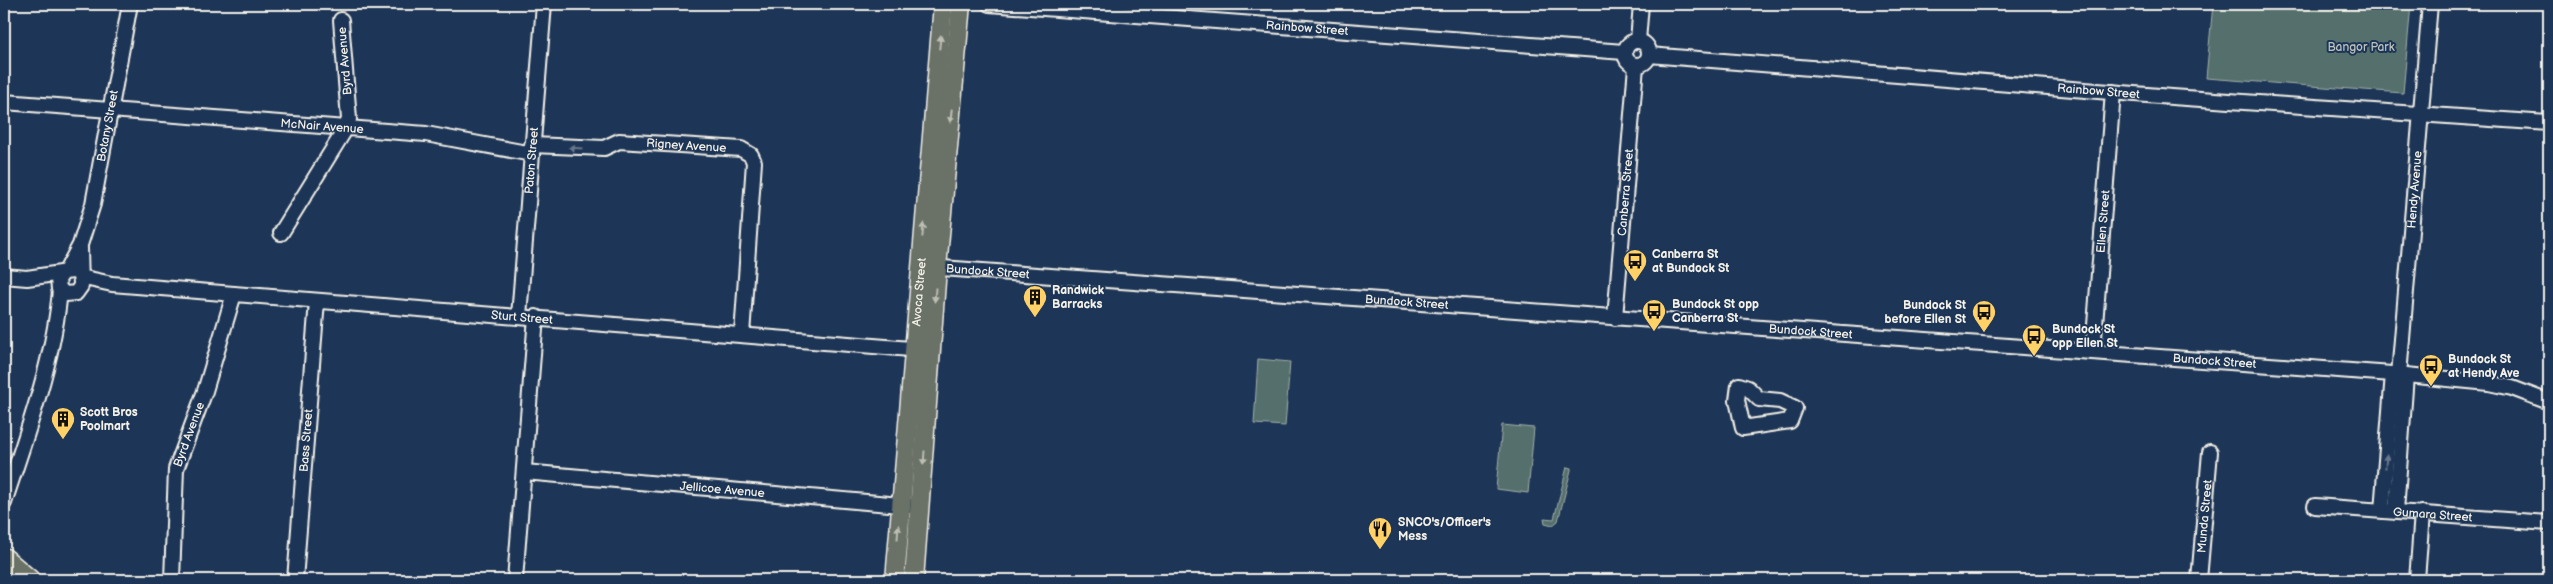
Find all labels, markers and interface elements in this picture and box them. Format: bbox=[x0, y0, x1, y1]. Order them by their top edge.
street label: Rainbow Street bbox=[1265, 17, 1349, 39]
street label: Byrd Avenue bbox=[335, 26, 355, 96]
one-way arrow bbox=[936, 34, 944, 50]
park label: Bangor Park bbox=[2327, 40, 2395, 55]
street label: Rainbow Street bbox=[2057, 80, 2141, 102]
street label: Botany Street bbox=[93, 89, 121, 163]
one-way arrow bbox=[947, 108, 955, 124]
street label: McNair Avenue bbox=[280, 115, 364, 137]
street label: Paton Street bbox=[521, 126, 542, 194]
street label: Rigney Avenue bbox=[646, 135, 727, 156]
one-way arrow bbox=[568, 143, 584, 151]
street label: Canberra Street bbox=[1614, 148, 1637, 237]
street label: Hendy Avenue bbox=[2404, 150, 2425, 229]
street label: Ellen Street bbox=[2093, 189, 2113, 253]
one-way arrow bbox=[919, 222, 927, 238]
place label: Canberra St at Bundock St bbox=[1652, 247, 1729, 276]
bus stop icon: Canberra St at Bundock St bbox=[1622, 248, 1648, 282]
street label: Avoca Street bbox=[909, 257, 929, 327]
street label: Bundock Street bbox=[946, 261, 1030, 282]
place label: Randwick Barracks bbox=[1052, 283, 1105, 312]
building icon: Randwick Barracks bbox=[1022, 284, 1048, 318]
one-way arrow bbox=[931, 288, 939, 304]
street label: Bundock Street bbox=[1364, 291, 1449, 313]
place label: Bundock St opp Canberra St bbox=[1672, 297, 1759, 326]
bus stop icon: Bundock St opp Canberra St bbox=[1641, 298, 1667, 332]
place label: Bundock St before Ellen St bbox=[1884, 298, 1966, 327]
bus stop icon: Bundock St before Ellen St bbox=[1971, 299, 1997, 333]
street label: Sturt Street bbox=[491, 307, 554, 327]
street label: Bundock Street bbox=[1768, 321, 1853, 342]
place label: Bundock St opp Ellen St bbox=[2052, 322, 2118, 351]
bus stop icon: Bundock St opp Ellen St bbox=[2021, 323, 2047, 357]
street label: Bundock Street bbox=[2172, 350, 2257, 372]
place label: Bundock St at Hendy Ave bbox=[2448, 352, 2519, 381]
bus stop icon: Bundock St at Hendy Ave bbox=[2418, 353, 2444, 387]
street label: Byrd Avenue bbox=[170, 400, 208, 469]
place label: Scott Bros Poolmart bbox=[80, 405, 138, 434]
building icon: Scott Bros Poolmart bbox=[50, 406, 76, 440]
street label: Bass Street bbox=[296, 408, 316, 472]
one-way arrow bbox=[919, 450, 927, 466]
one-way arrow bbox=[2382, 453, 2390, 469]
street label: Jellicoe Avenue bbox=[679, 478, 765, 501]
street label: Munda Street bbox=[2194, 479, 2215, 554]
street label: Gumara Street bbox=[2393, 504, 2473, 525]
place label: SNCO's/Officer's Mess bbox=[1398, 515, 1491, 544]
restaurant icon: SNCO's/Officer's Mess bbox=[1367, 516, 1393, 550]
one-way arrow bbox=[895, 523, 903, 539]

